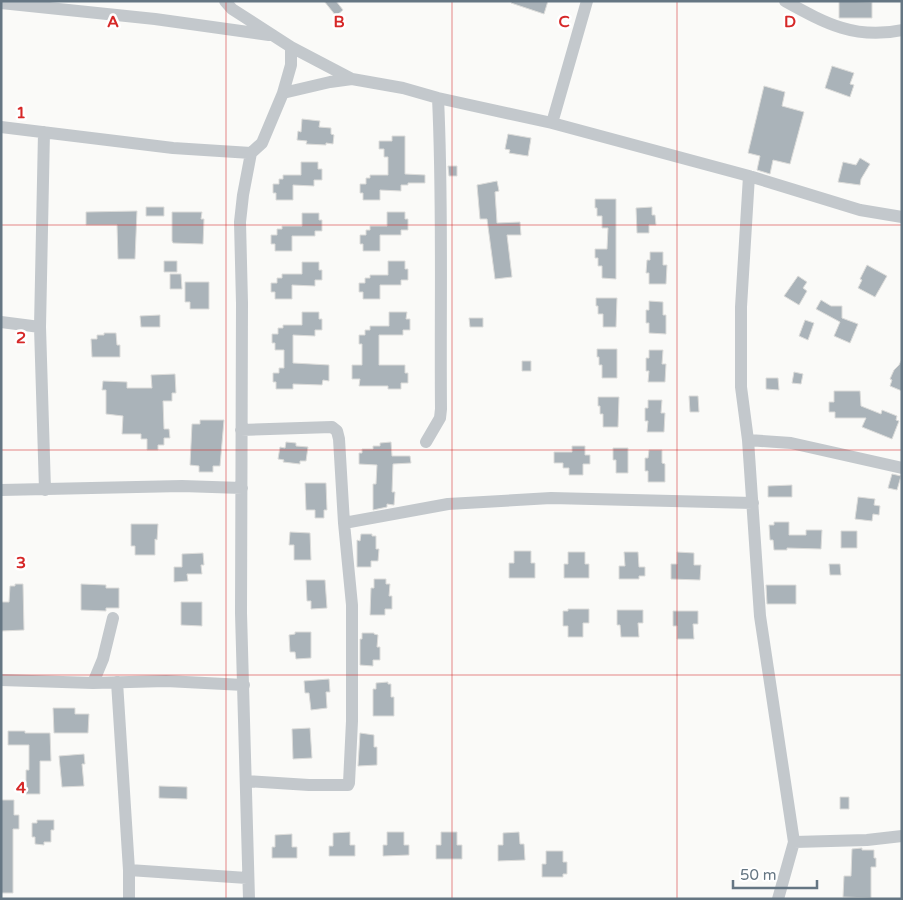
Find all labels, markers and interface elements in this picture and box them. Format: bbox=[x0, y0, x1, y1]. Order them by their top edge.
text: A bbox=[107, 12, 119, 32]
text: B bbox=[333, 12, 345, 32]
text: C bbox=[558, 12, 570, 32]
text: D bbox=[784, 12, 796, 32]
text: 1 bbox=[16, 103, 26, 123]
text: 2 bbox=[16, 328, 26, 348]
text: 3 bbox=[16, 553, 26, 573]
text: 4 bbox=[16, 778, 26, 798]
scale bar bbox=[733, 858, 817, 890]
text: 50 m bbox=[740, 866, 777, 884]

